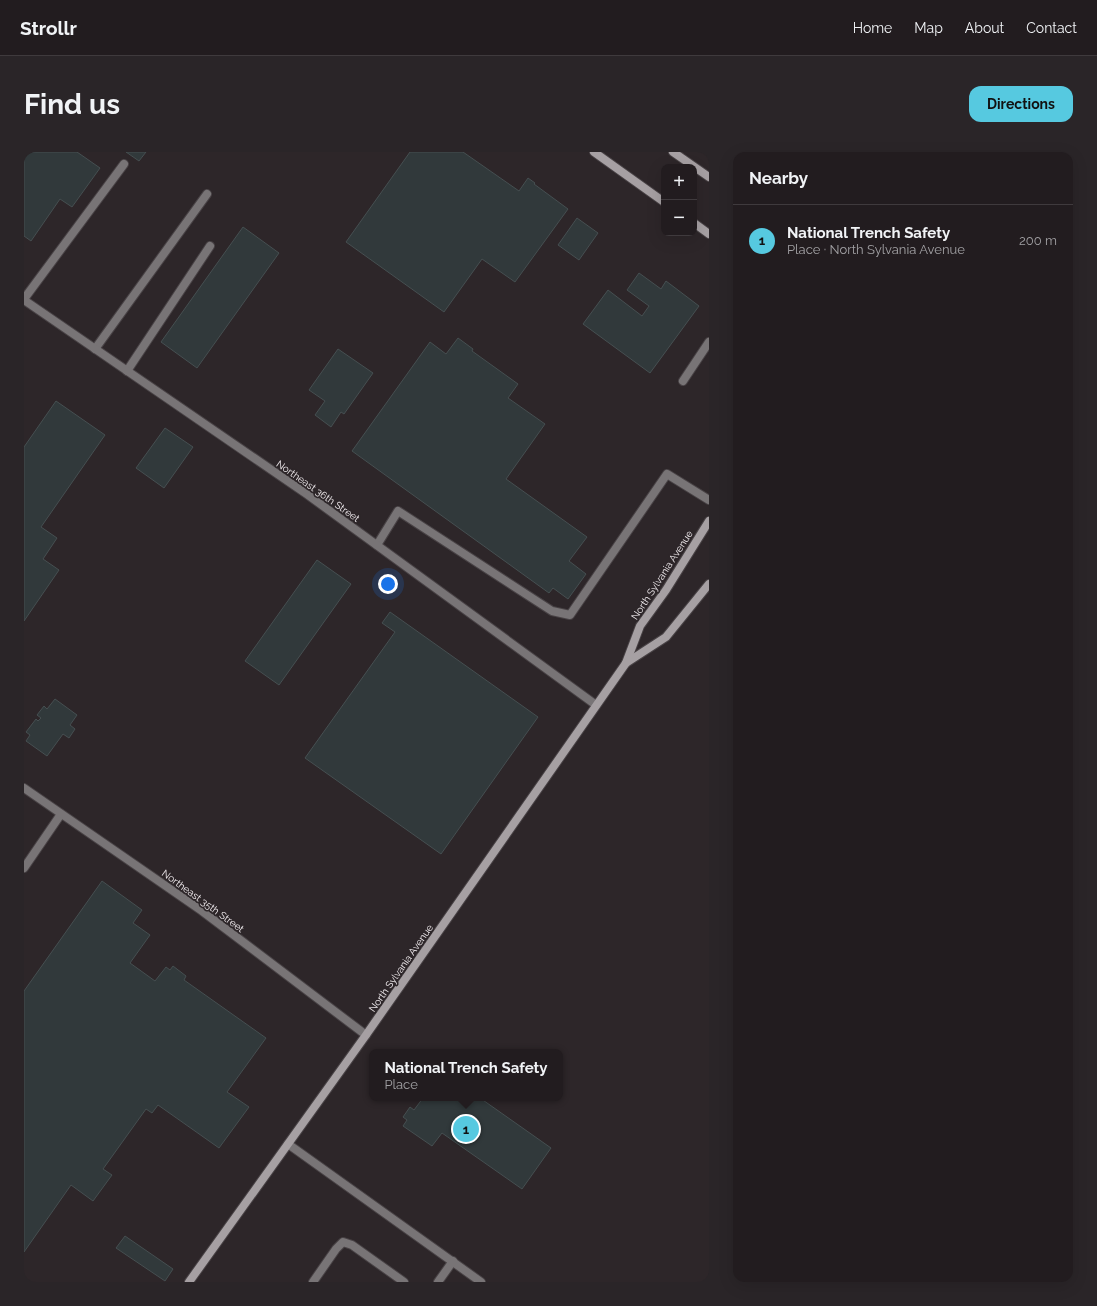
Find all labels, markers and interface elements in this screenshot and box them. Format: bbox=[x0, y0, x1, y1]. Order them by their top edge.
text: Strollr bbox=[20, 17, 77, 39]
text: Home bbox=[853, 20, 892, 36]
text: Map bbox=[914, 20, 943, 36]
text: About bbox=[965, 20, 1004, 36]
text: Contact bbox=[1026, 20, 1077, 36]
button: Directions bbox=[969, 86, 1073, 122]
text: Find us bbox=[24, 88, 120, 121]
map controls bbox=[661, 164, 697, 236]
button: + bbox=[661, 164, 697, 200]
text: Nearby bbox=[749, 168, 808, 188]
button: − bbox=[661, 200, 697, 236]
text: National Trench Safety bbox=[787, 224, 950, 242]
text: 1 bbox=[759, 233, 765, 248]
text: 200 m bbox=[1019, 233, 1057, 248]
text: Place · North Sylvania Avenue bbox=[787, 242, 965, 257]
street label: Northeast 36th Street bbox=[274, 458, 362, 524]
street label: North Sylvania Avenue bbox=[629, 528, 695, 622]
your location bbox=[378, 574, 398, 594]
street label: Northeast 35th Street bbox=[160, 868, 247, 935]
street label: North Sylvania Avenue bbox=[367, 922, 435, 1014]
popup bbox=[369, 1049, 563, 1101]
text: National Trench Safety bbox=[384, 1059, 548, 1077]
text: Place bbox=[384, 1077, 418, 1092]
pin: 1 bbox=[453, 1114, 479, 1144]

